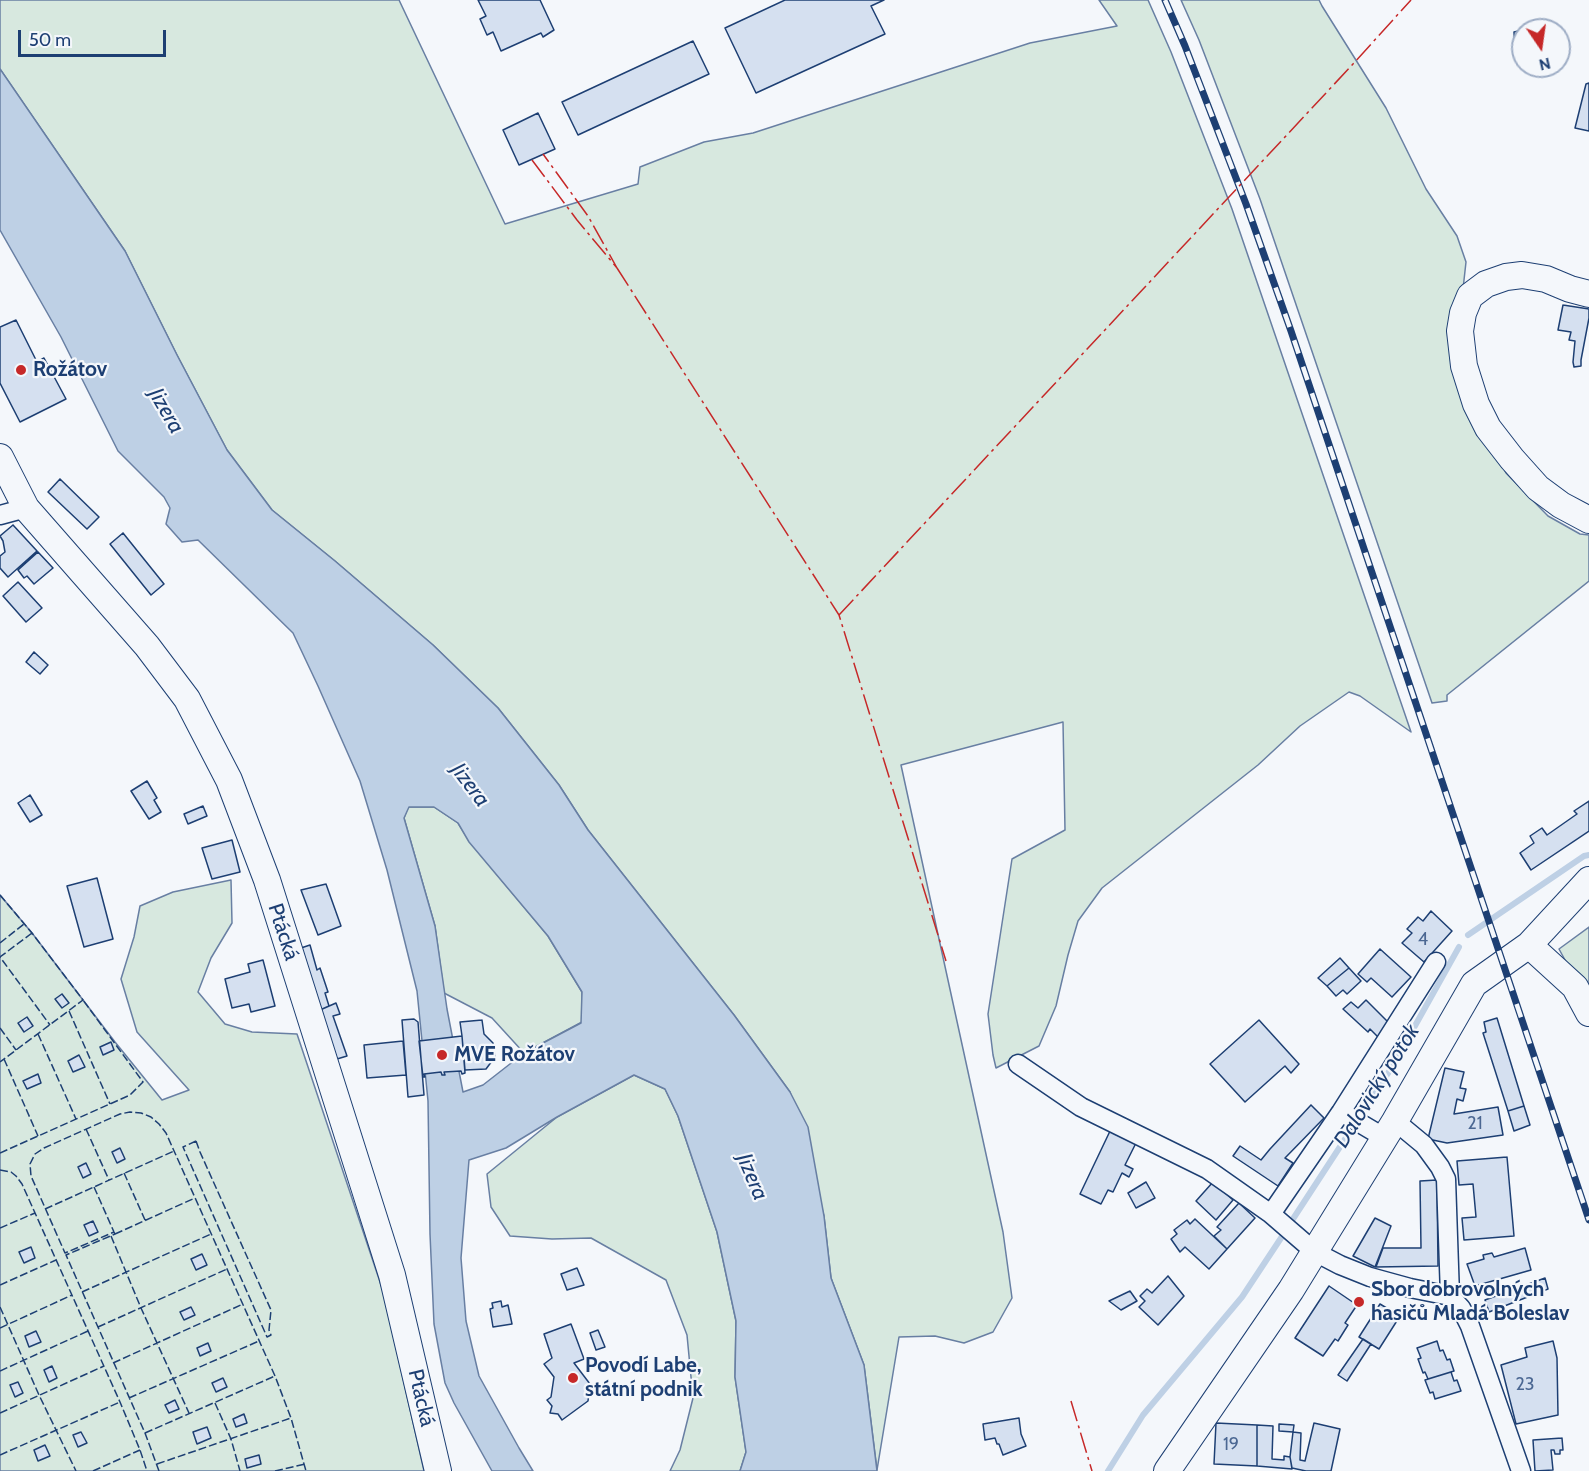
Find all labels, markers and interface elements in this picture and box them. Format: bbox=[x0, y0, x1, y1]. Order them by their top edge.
scale bar bbox=[21, 18, 170, 56]
north arrow bbox=[1511, 18, 1571, 78]
text: 50 m bbox=[29, 29, 71, 51]
text: N bbox=[1537, 54, 1552, 75]
place label: Rožátov bbox=[33, 357, 107, 383]
marker: Rožátov bbox=[14, 363, 28, 377]
water label: Jizera bbox=[143, 384, 189, 438]
water label: Jizera bbox=[445, 758, 495, 812]
street label: Ptácká bbox=[262, 900, 304, 964]
house number: 4 bbox=[1418, 929, 1428, 951]
water label: Dalovický potok bbox=[1329, 1020, 1425, 1152]
place label: MVE Rožátov bbox=[454, 1042, 575, 1068]
marker: MVE Rožátov bbox=[435, 1048, 449, 1062]
house number: 21 bbox=[1467, 1113, 1483, 1135]
water label: Jizera bbox=[730, 1150, 774, 1204]
place label: Sbor dobrovolných hasičů Mladá Boleslav bbox=[1371, 1277, 1569, 1327]
marker: Sbor dobrovolných hasičů Mladá Boleslav bbox=[1352, 1295, 1366, 1309]
place label: Povodí Labe, státní podnik bbox=[585, 1353, 703, 1403]
street label: Ptácká bbox=[402, 1367, 440, 1429]
marker: Povodí Labe, státní podnik bbox=[566, 1371, 580, 1385]
house number: 23 bbox=[1515, 1374, 1535, 1396]
house number: 19 bbox=[1223, 1434, 1239, 1456]

